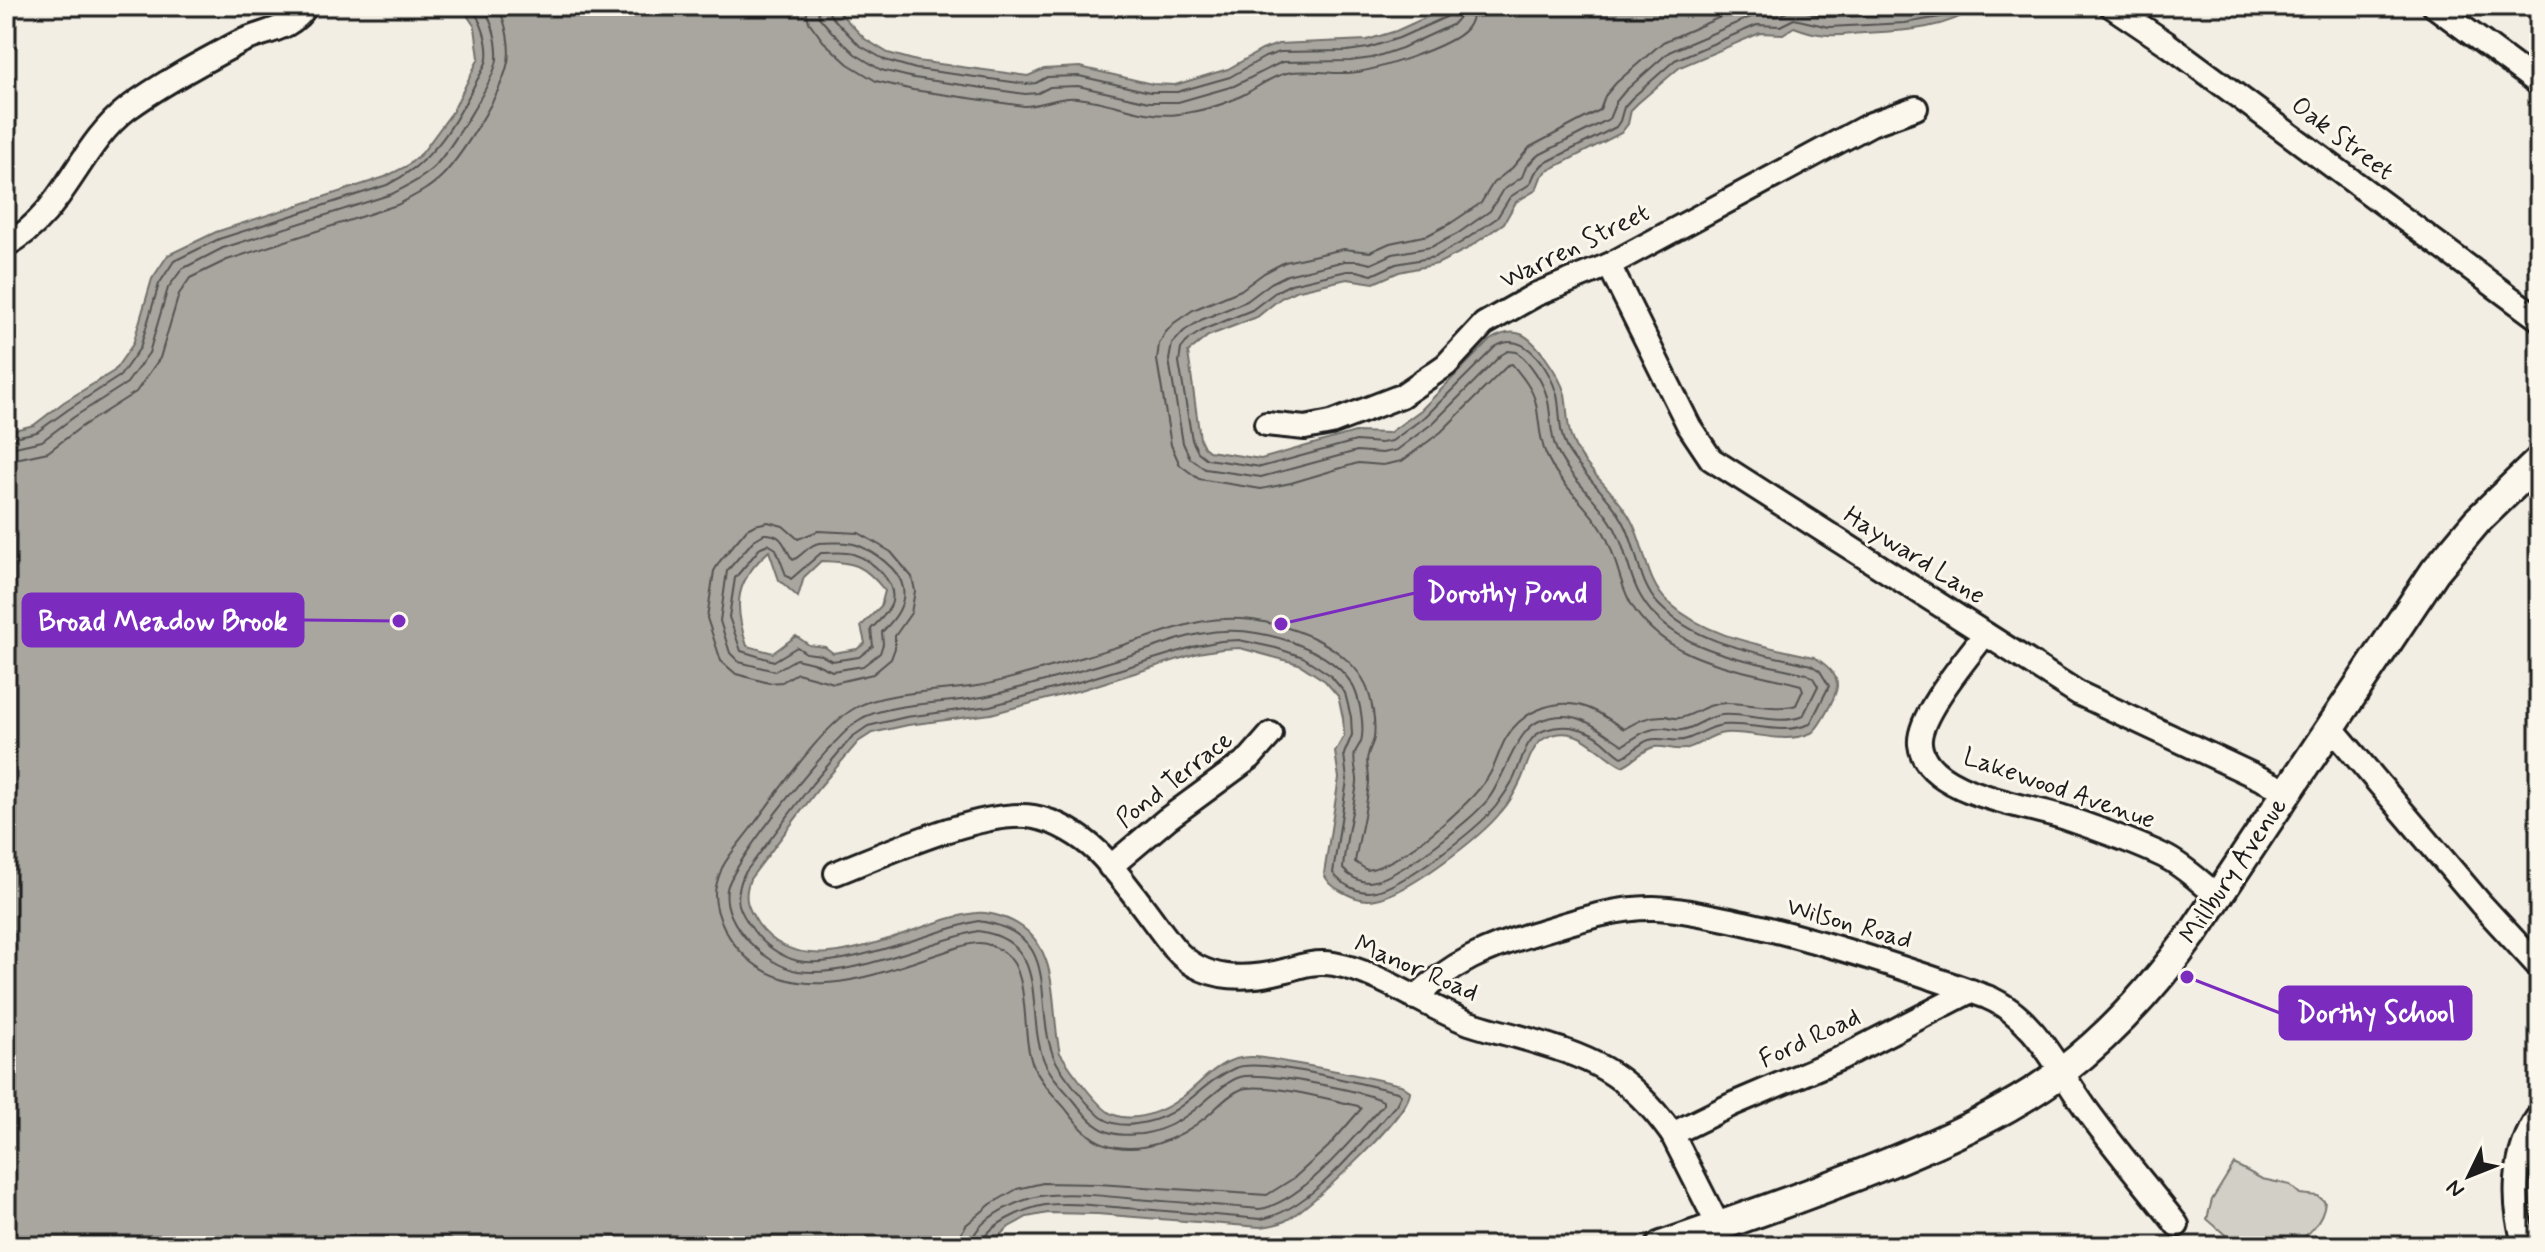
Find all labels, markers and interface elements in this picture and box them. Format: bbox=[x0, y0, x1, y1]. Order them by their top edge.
street label: Oak Street bbox=[2284, 89, 2400, 189]
street label: Warren Street bbox=[1495, 196, 1655, 298]
street label: Hayward Lane bbox=[1837, 499, 1991, 613]
callout: Dorothy Pond bbox=[1415, 567, 1600, 619]
text: Dorothy Pond bbox=[1427, 576, 1587, 613]
callout: Broad Meadow Brook bbox=[23, 594, 303, 646]
text: Broad Meadow Brook bbox=[38, 604, 288, 641]
street label: Pond Terrace bbox=[1110, 724, 1240, 836]
street label: Lakewood Avenue bbox=[1958, 740, 2160, 838]
street label: Millbury Avenue bbox=[2172, 791, 2296, 951]
street label: Wilson Road bbox=[1782, 890, 1916, 958]
street label: Manor Road bbox=[1349, 928, 1483, 1010]
callout: Dorthy School bbox=[2280, 987, 2471, 1039]
text: Dorthy School bbox=[2297, 996, 2455, 1033]
street label: Ford Road bbox=[1754, 1001, 1866, 1077]
north arrow bbox=[2429, 1136, 2509, 1216]
text: N bbox=[2441, 1173, 2471, 1203]

